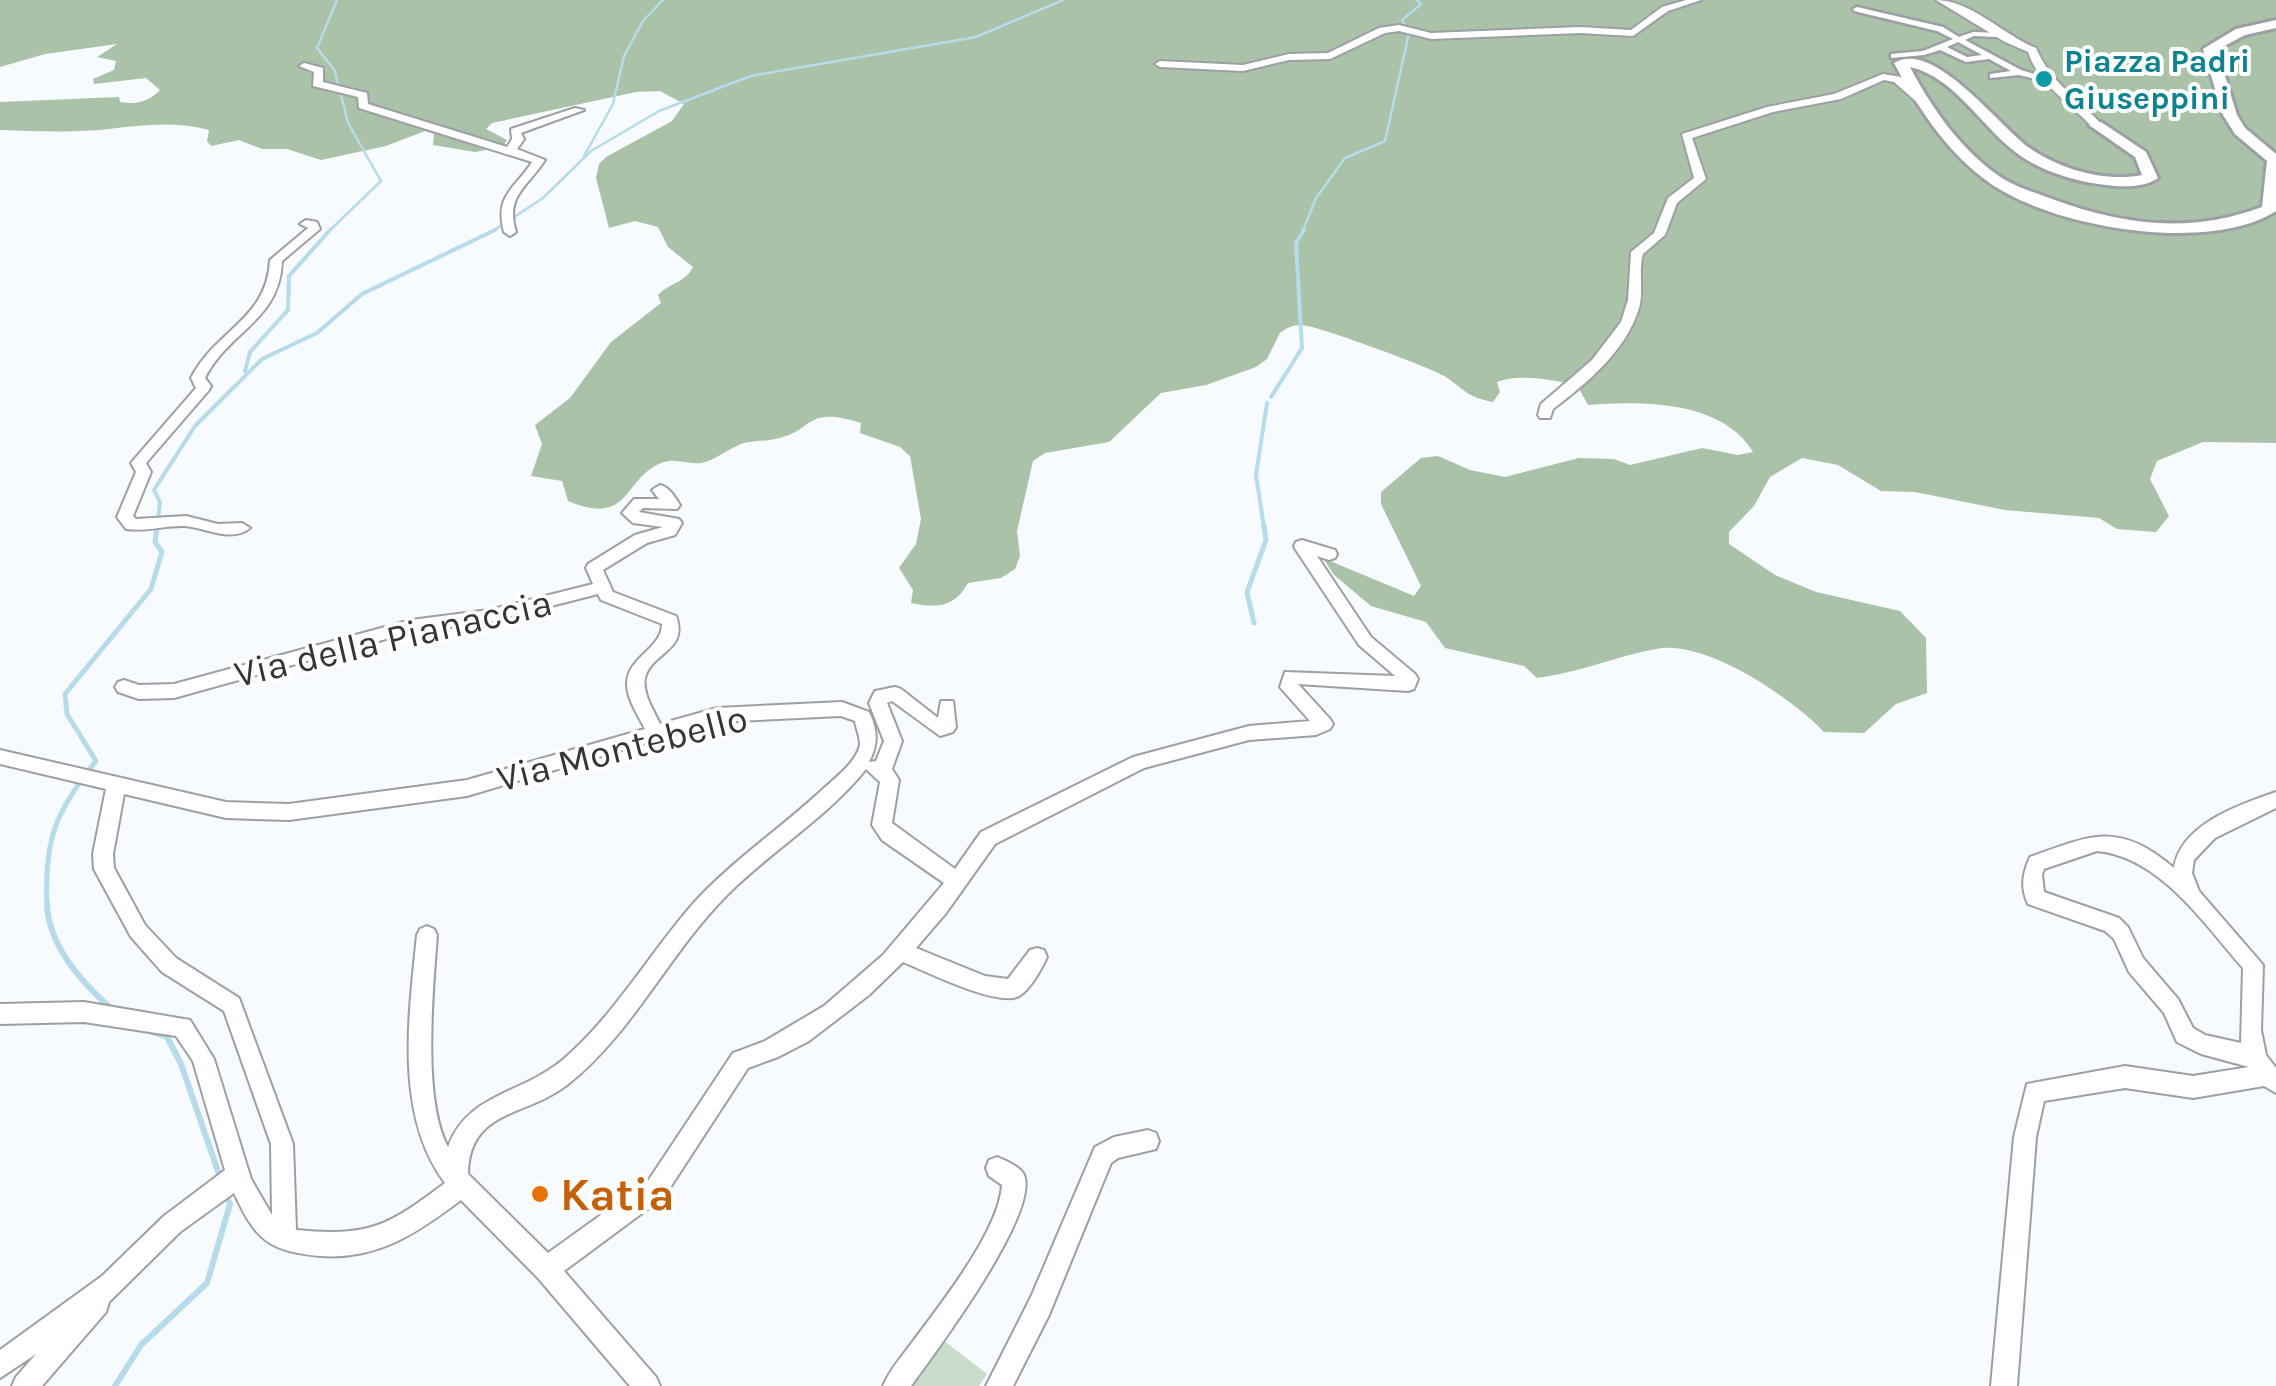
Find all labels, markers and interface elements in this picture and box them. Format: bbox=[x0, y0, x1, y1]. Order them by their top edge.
place label: Piazza Padri Giuseppini bbox=[2064, 43, 2250, 117]
marker: Piazza Padri Giuseppini bbox=[2033, 68, 2055, 90]
street label: Via della Pianaccia bbox=[230, 580, 556, 697]
street label: Via Montebello bbox=[492, 696, 752, 801]
place label: Katia bbox=[560, 1169, 675, 1221]
marker: Katia bbox=[529, 1183, 551, 1205]

